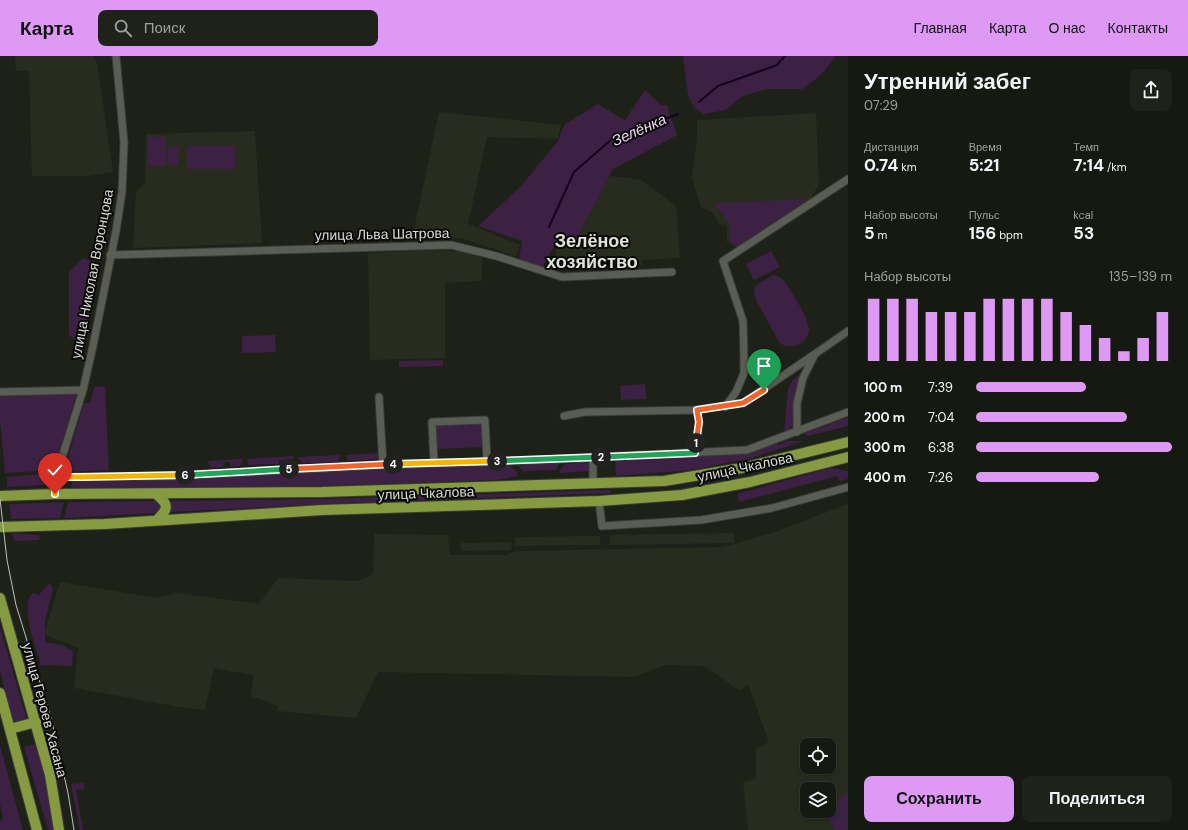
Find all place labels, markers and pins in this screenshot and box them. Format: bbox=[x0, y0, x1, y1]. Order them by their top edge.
pin bbox=[747, 349, 781, 390]
pin: 1 bbox=[686, 433, 706, 453]
pin: 2 bbox=[591, 447, 611, 467]
pin: 3 bbox=[487, 451, 507, 471]
pin bbox=[38, 453, 72, 494]
pin: 4 bbox=[383, 454, 403, 474]
pin: 5 bbox=[279, 459, 299, 479]
pin: 6 bbox=[175, 465, 195, 485]

